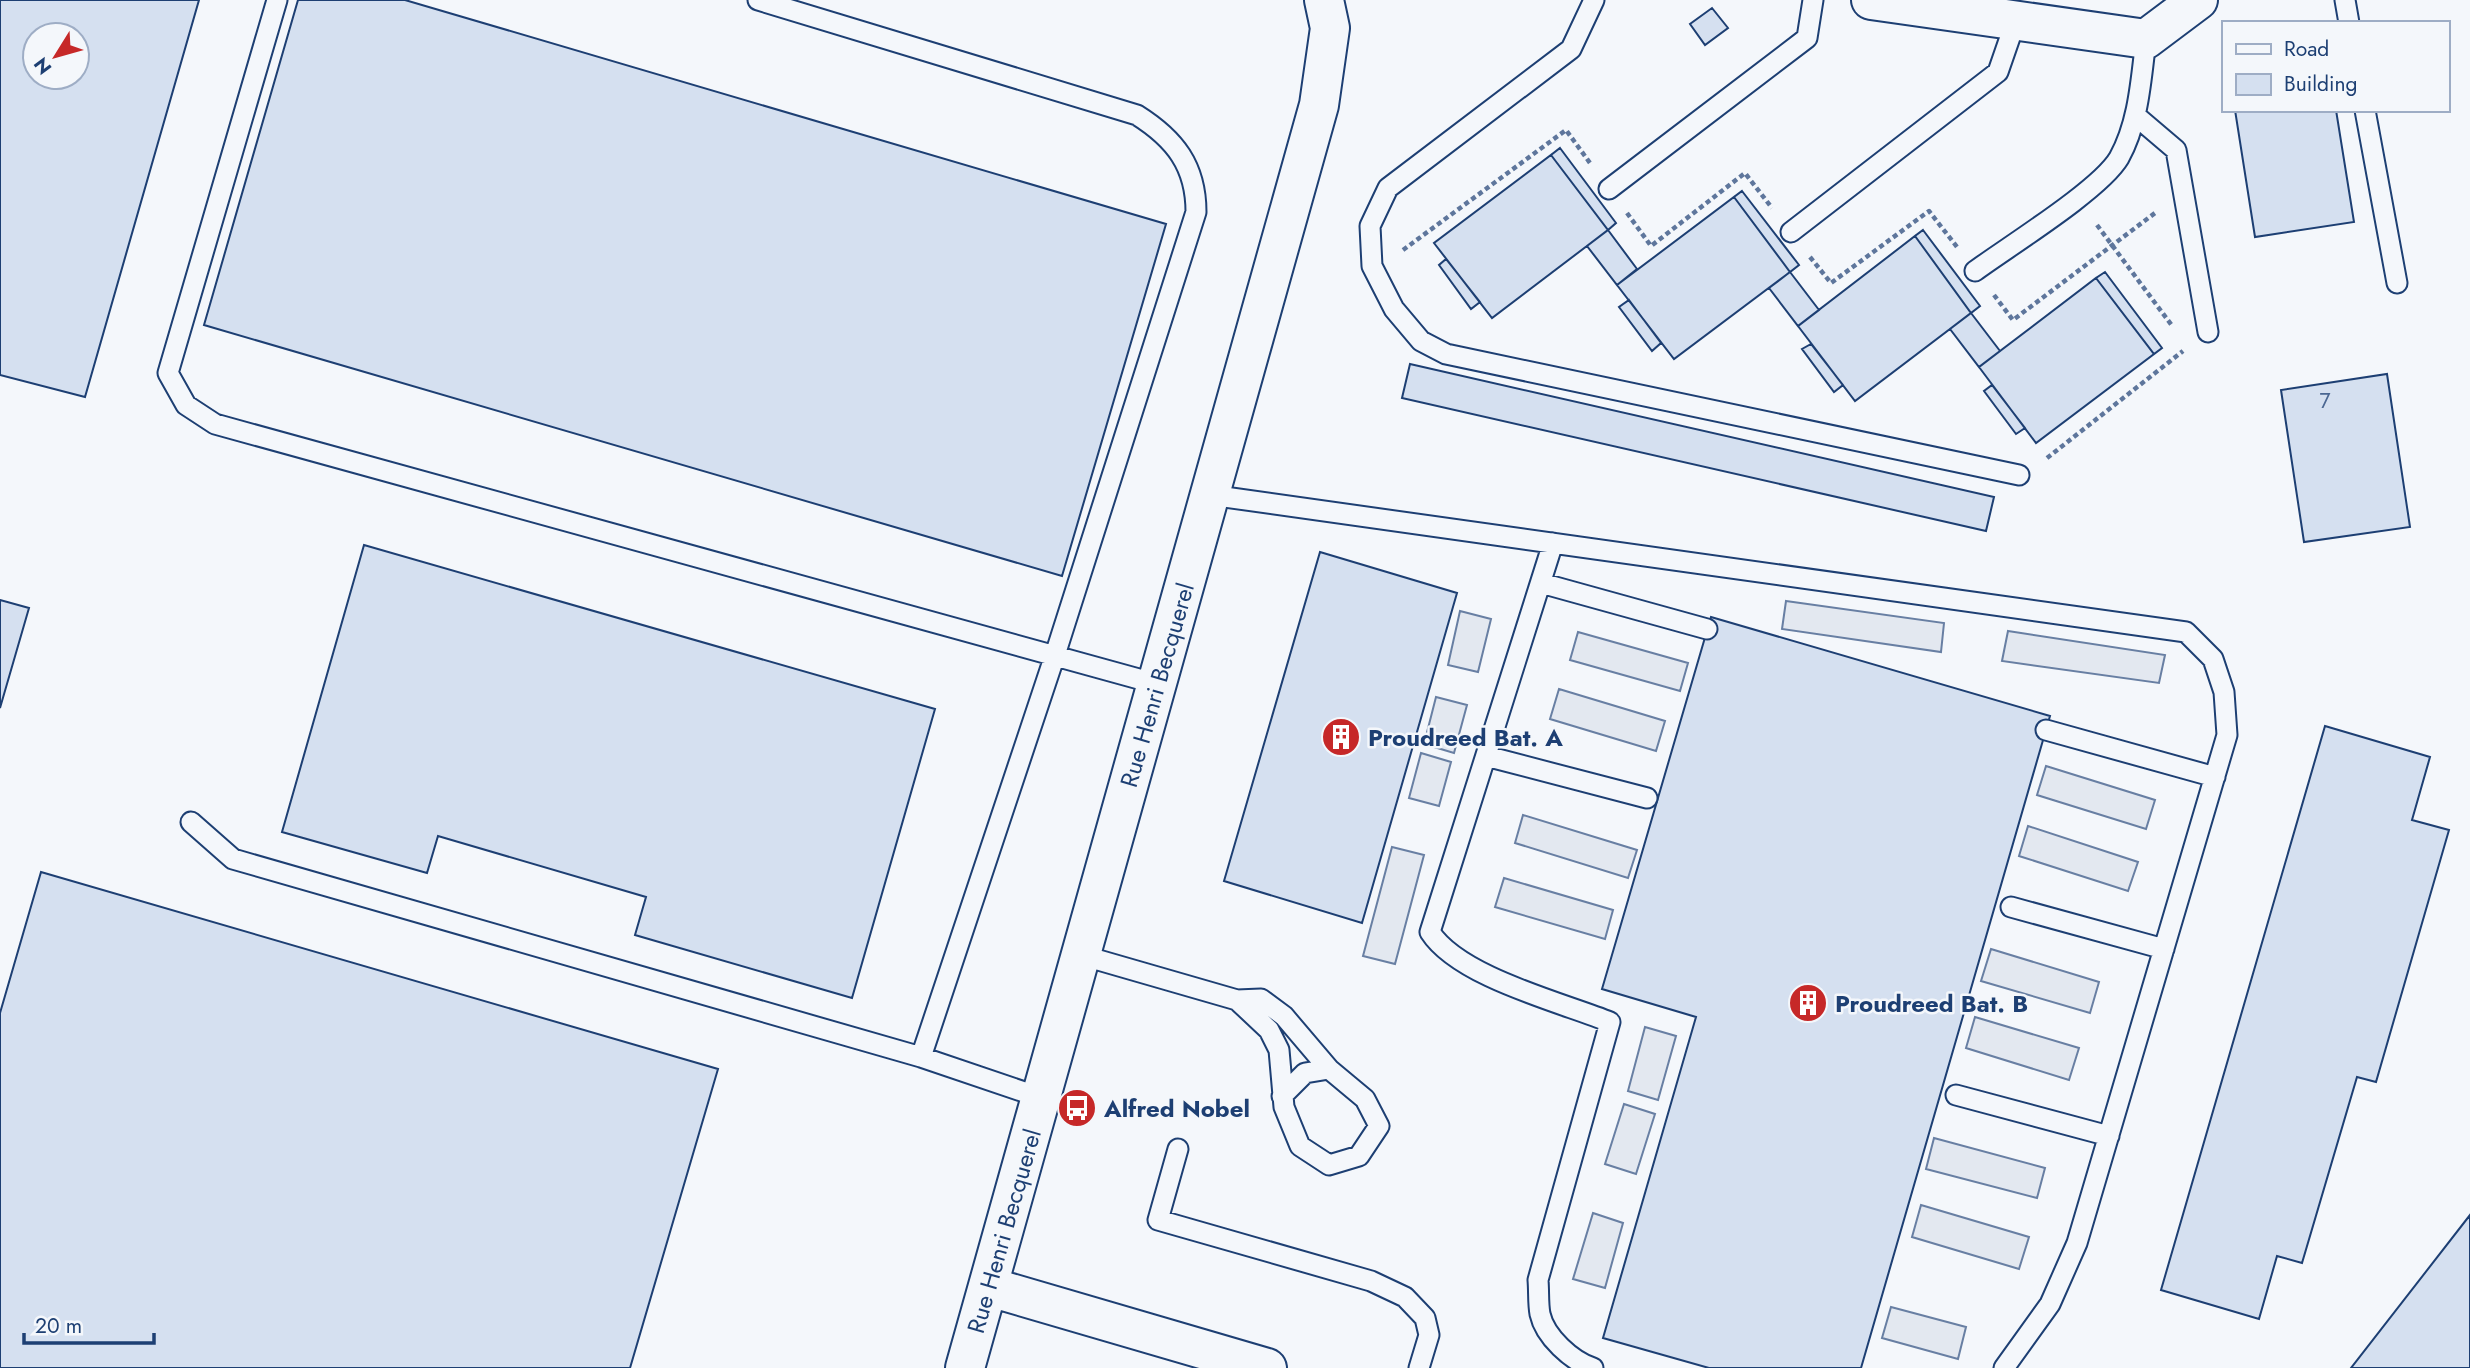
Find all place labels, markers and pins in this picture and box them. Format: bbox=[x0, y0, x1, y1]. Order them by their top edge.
building icon: Proudreed Bat. A bbox=[1320, 716, 1362, 758]
place label: Proudreed Bat. A bbox=[1368, 720, 1563, 755]
building icon: Proudreed Bat. B bbox=[1787, 982, 1829, 1024]
place label: Proudreed Bat. B bbox=[1835, 986, 2028, 1021]
bus stop icon: Alfred Nobel bbox=[1056, 1087, 1098, 1129]
place label: Alfred Nobel bbox=[1103, 1091, 1250, 1126]

